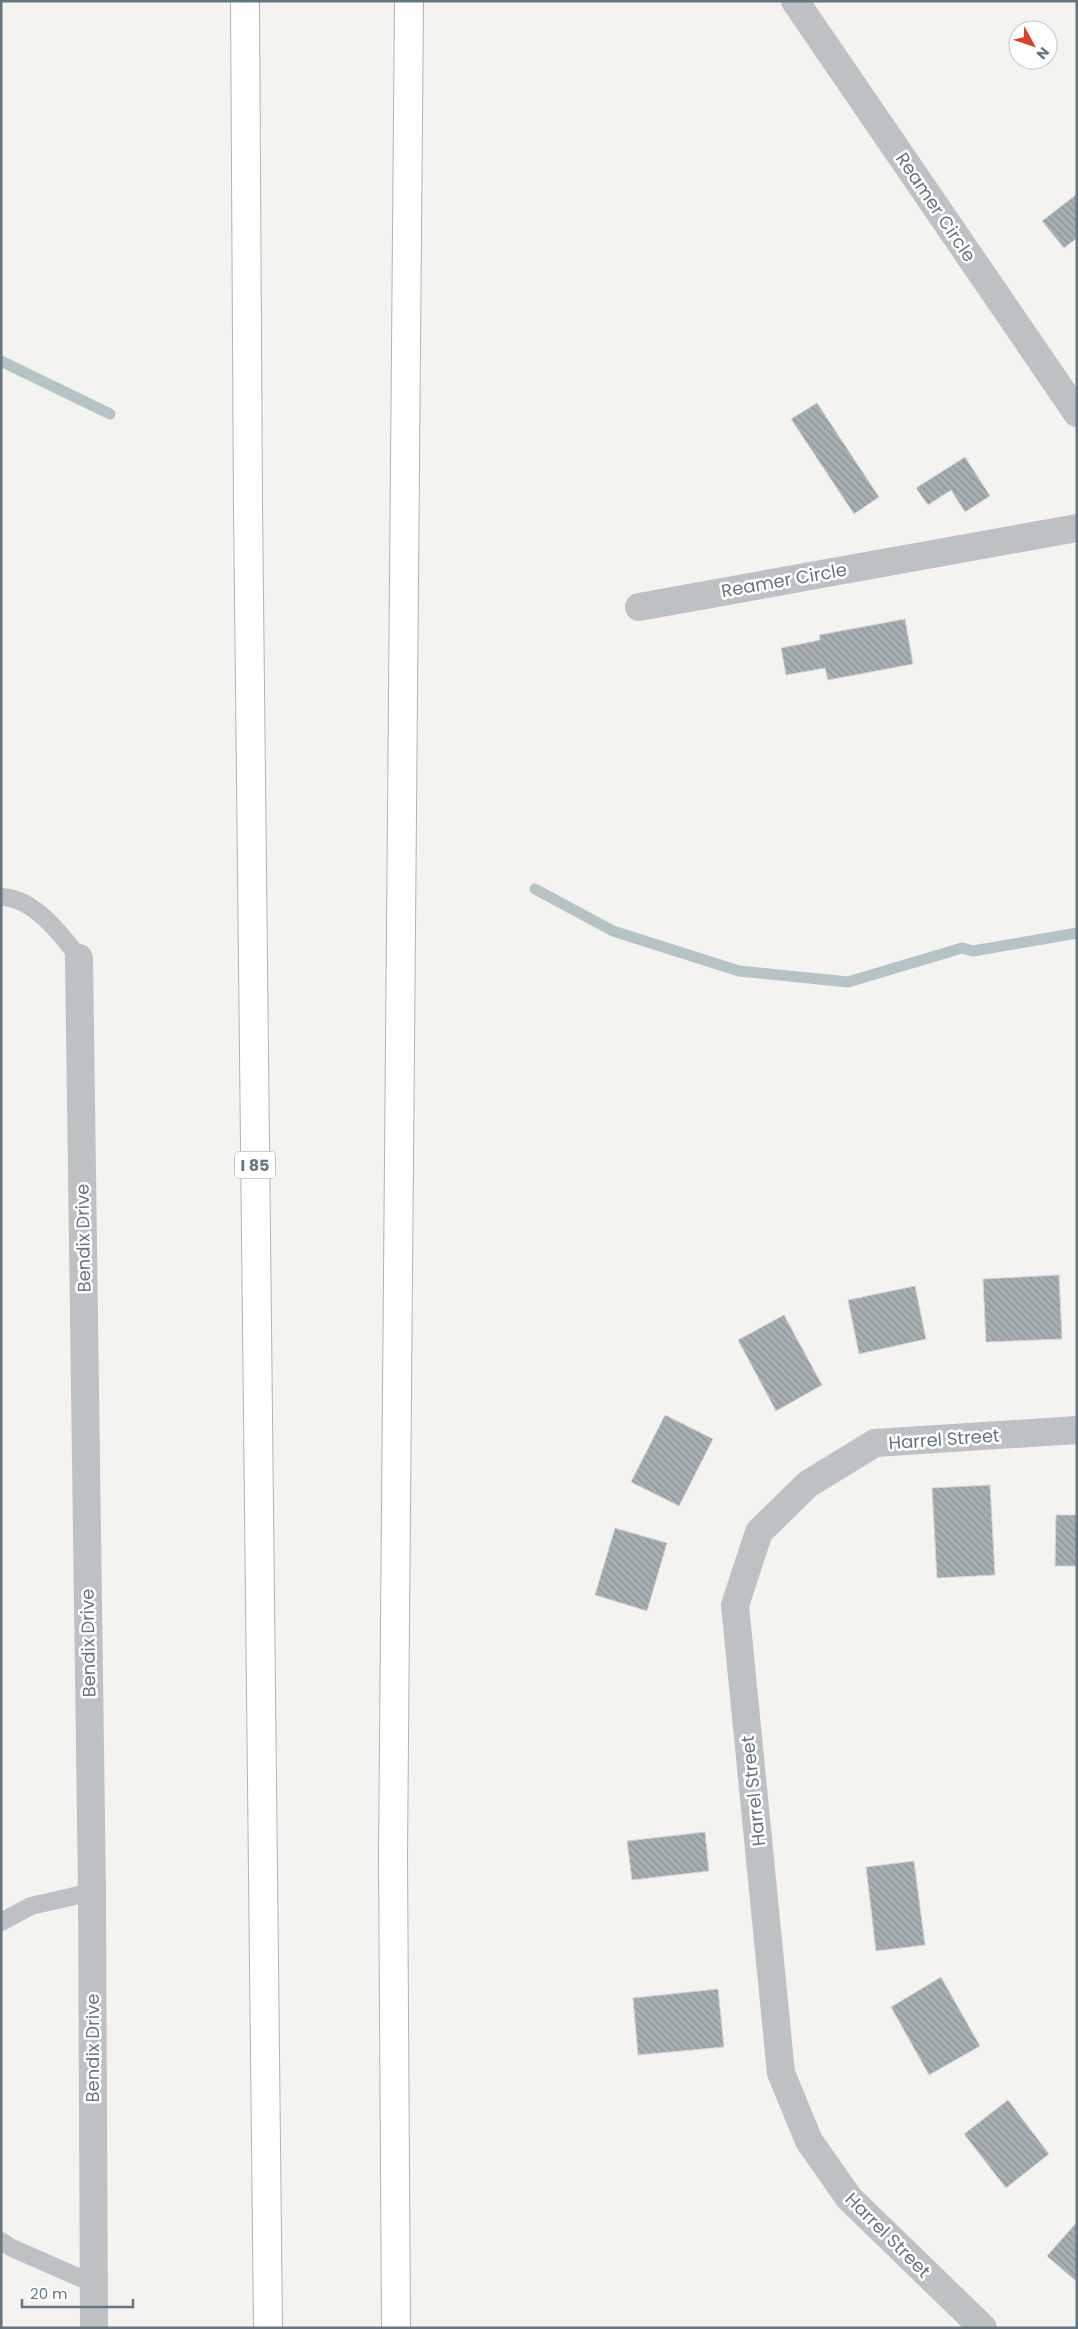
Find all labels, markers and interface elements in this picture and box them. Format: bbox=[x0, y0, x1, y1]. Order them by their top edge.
north arrow bbox=[1008, 20, 1058, 70]
text: N bbox=[1032, 43, 1054, 64]
street label: Reamer Circle bbox=[890, 147, 982, 267]
street label: Reamer Circle bbox=[719, 557, 849, 603]
road number: I 85 bbox=[235, 1152, 275, 1178]
street label: Bendix Drive bbox=[70, 1183, 96, 1293]
street label: Harrel Street bbox=[888, 1423, 1000, 1455]
street label: Bendix Drive bbox=[75, 1588, 101, 1698]
street label: Harrel Street bbox=[735, 1734, 771, 1848]
street label: Bendix Drive bbox=[80, 1994, 105, 2102]
street label: Harrel Street bbox=[840, 2187, 936, 2283]
scale bar bbox=[22, 2276, 134, 2308]
text: 20 m bbox=[30, 2283, 68, 2304]

